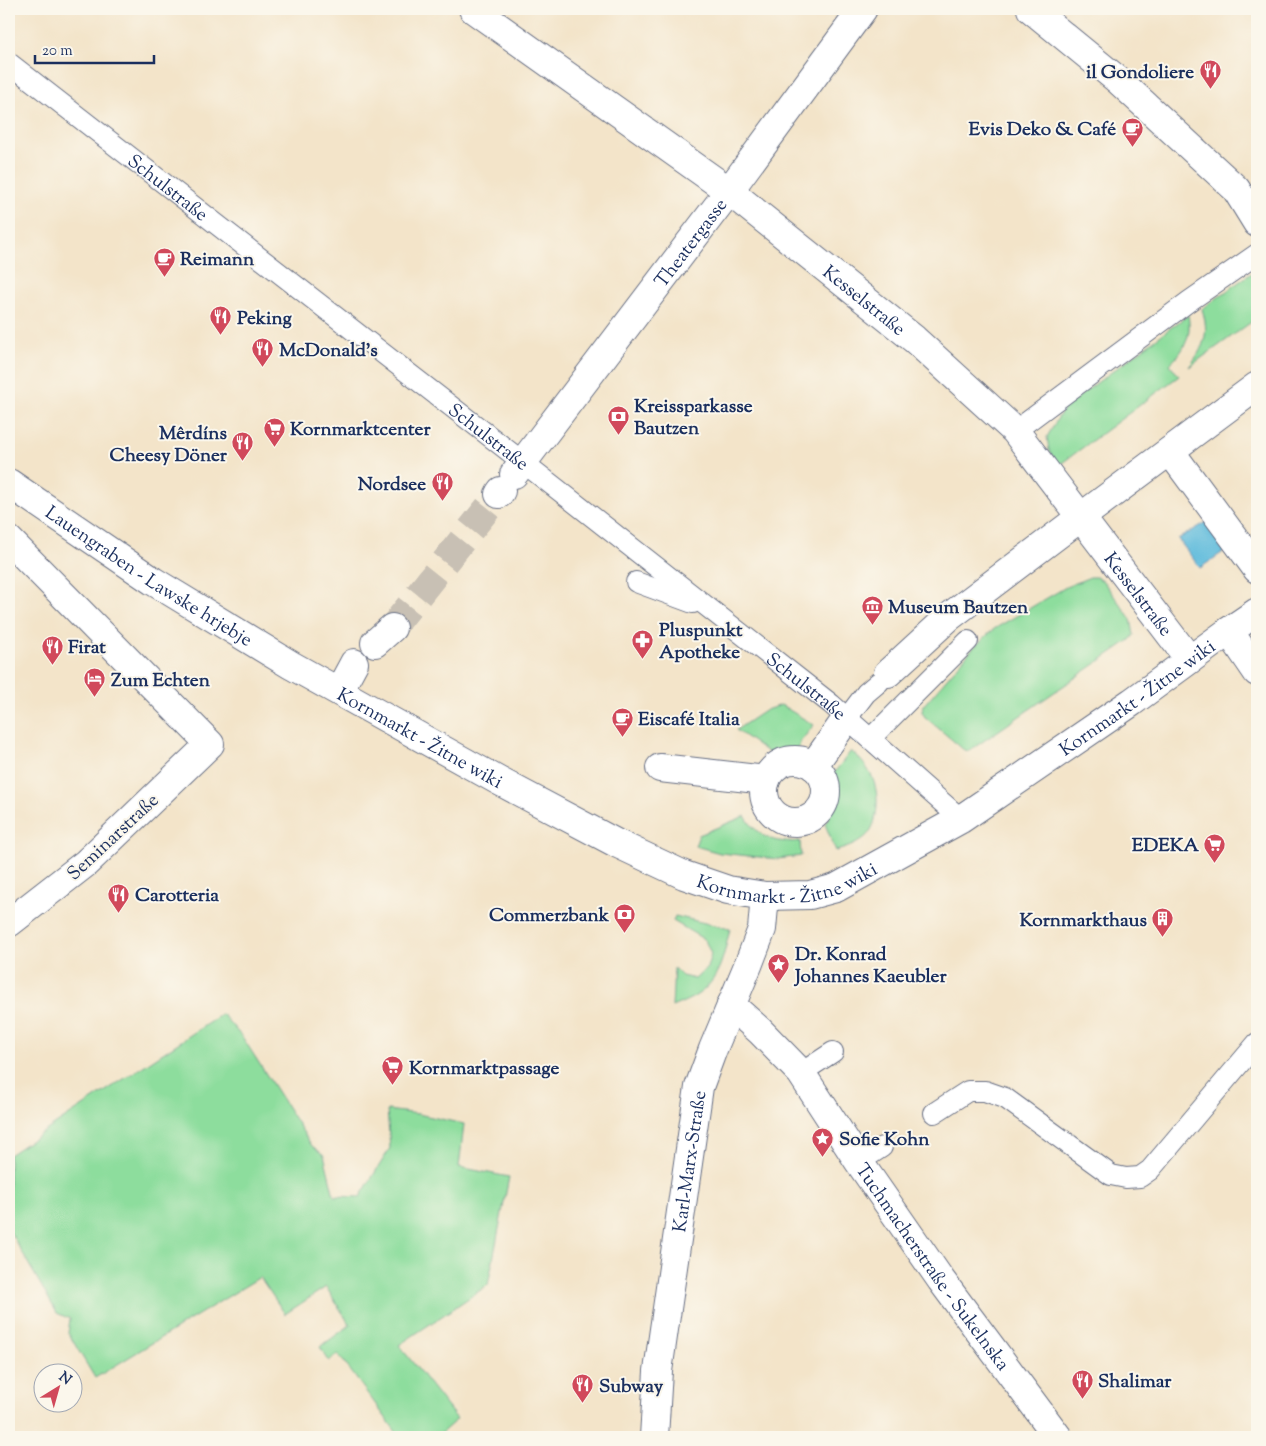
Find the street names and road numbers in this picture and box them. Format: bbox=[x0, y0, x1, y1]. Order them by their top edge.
street label: Schulstraße bbox=[121, 149, 213, 229]
street label: Theatergasse bbox=[649, 193, 735, 294]
street label: Kesselstraße bbox=[816, 260, 911, 343]
street label: Schulstraße bbox=[442, 398, 534, 478]
street label: Lauengraben - Lawske hrjebje bbox=[39, 500, 257, 654]
street label: Kesselstraße bbox=[1096, 547, 1178, 643]
street label: Kornmarkt - Žitne wiki bbox=[1054, 634, 1222, 764]
street label: Schulstraße bbox=[760, 647, 852, 728]
street label: Kornmarkt - Žitne wiki bbox=[331, 682, 507, 797]
street label: Seminarstraße bbox=[62, 788, 166, 888]
street label: Kornmarkt - Žitne wiki bbox=[693, 857, 883, 912]
street label: Karl-Marx-Straße bbox=[667, 1089, 714, 1234]
street label: Tuchmacherstraße - Sukelnska bbox=[848, 1158, 1015, 1377]

